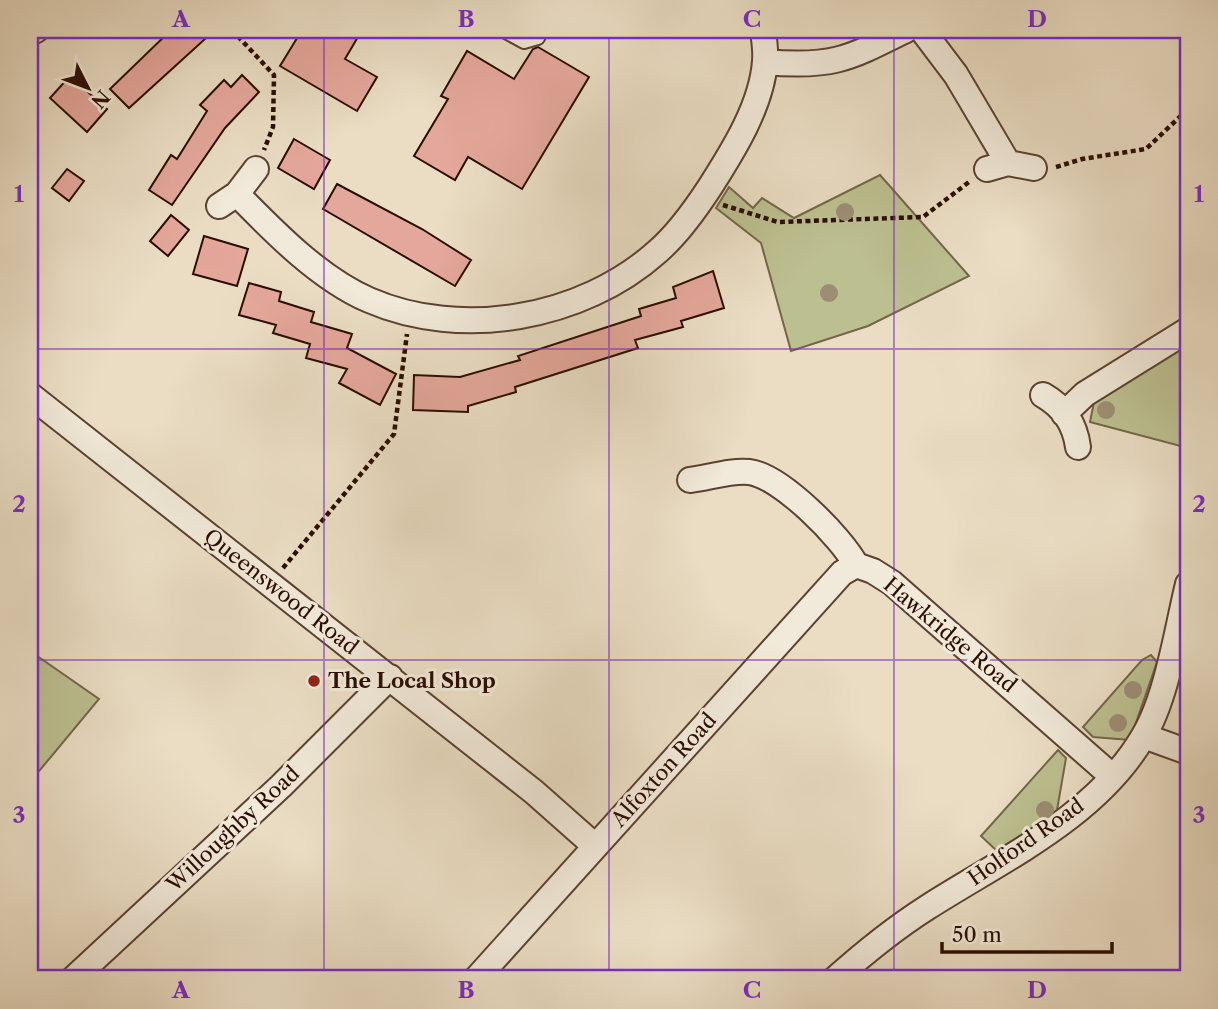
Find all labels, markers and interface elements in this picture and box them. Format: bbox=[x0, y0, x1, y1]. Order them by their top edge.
text: A bbox=[171, 5, 191, 33]
text: B bbox=[457, 5, 475, 33]
text: C bbox=[743, 5, 761, 33]
text: D bbox=[1027, 5, 1047, 33]
north arrow bbox=[52, 52, 122, 122]
text: N bbox=[86, 85, 114, 113]
text: 1 bbox=[14, 180, 25, 208]
text: 1 bbox=[1194, 180, 1205, 208]
text: 2 bbox=[12, 490, 26, 518]
text: 2 bbox=[1192, 490, 1206, 518]
street label: Queenswood Road bbox=[199, 524, 364, 660]
street label: Hawkridge Road bbox=[879, 572, 1022, 698]
place label: The Local Shop bbox=[328, 668, 496, 693]
marker: The Local Shop bbox=[306, 673, 322, 689]
street label: Alfoxton Road bbox=[605, 707, 721, 832]
street label: Willoughby Road bbox=[160, 760, 304, 897]
street label: Holford Road bbox=[963, 792, 1089, 891]
text: 3 bbox=[13, 801, 26, 829]
text: 3 bbox=[1193, 801, 1206, 829]
scale bar bbox=[942, 911, 1111, 955]
text: 50 m bbox=[952, 922, 1002, 947]
text: A bbox=[171, 976, 191, 1004]
text: B bbox=[457, 976, 475, 1004]
text: C bbox=[743, 976, 761, 1004]
text: D bbox=[1027, 976, 1047, 1004]

